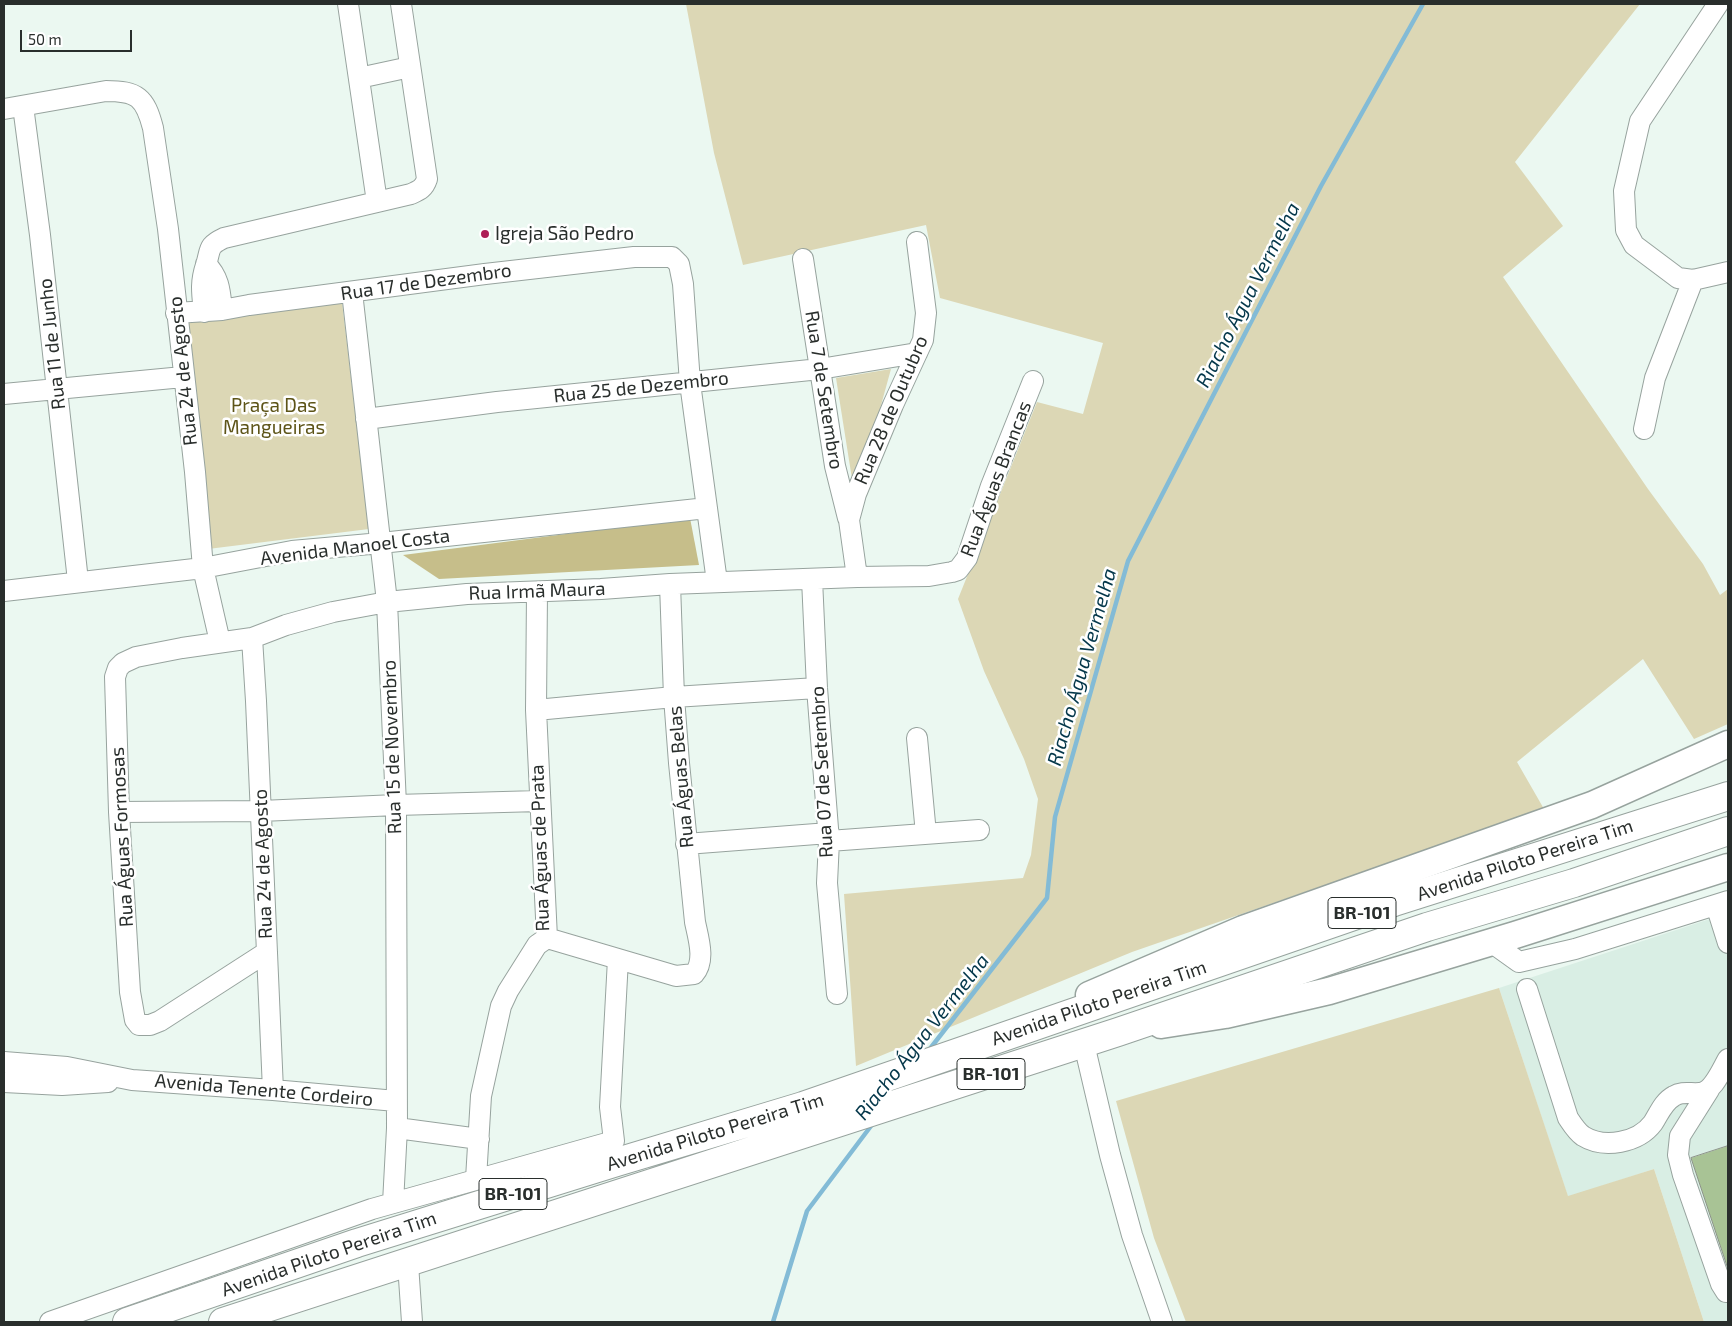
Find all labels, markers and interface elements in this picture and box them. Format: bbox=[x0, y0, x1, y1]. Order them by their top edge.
scale bar bbox=[22, 20, 135, 52]
text: 50 m bbox=[28, 30, 62, 48]
water label: Riacho Água Vermelha bbox=[1191, 199, 1305, 391]
place label: Igreja São Pedro bbox=[495, 223, 634, 245]
marker: Igreja São Pedro bbox=[479, 228, 491, 240]
street label: Rua 17 de Dezembro bbox=[339, 259, 513, 305]
street label: Rua 11 de Junho bbox=[34, 277, 70, 411]
street label: Rua 24 de Agosto bbox=[164, 295, 202, 447]
street label: Rua 7 de Setembro bbox=[800, 309, 848, 471]
street label: Rua 28 de Outubro bbox=[849, 332, 933, 488]
street label: Rua 25 de Dezembro bbox=[552, 366, 730, 408]
park label: Praça Das Mangueiras bbox=[223, 395, 325, 439]
street label: Rua Águas Brancas bbox=[956, 398, 1036, 560]
street label: Avenida Manoel Costa bbox=[259, 524, 451, 570]
water label: Riacho Água Vermelha bbox=[1042, 566, 1122, 768]
street label: Rua Irmã Maura bbox=[468, 577, 606, 605]
street label: Rua 15 de Novembro bbox=[378, 659, 406, 835]
street label: Rua 07 de Setembro bbox=[806, 686, 838, 858]
street label: Rua Águas Belas bbox=[663, 705, 699, 849]
street label: Rua Águas Formosas bbox=[106, 746, 138, 928]
street label: Rua Águas de Prata bbox=[526, 764, 554, 932]
street label: Rua 24 de Agosto bbox=[249, 789, 277, 939]
street label: Avenida Piloto Pereira Tim bbox=[1414, 814, 1636, 906]
road number: BR-101 bbox=[1328, 898, 1396, 928]
water label: Riacho Água Vermelha bbox=[850, 949, 994, 1125]
street label: Avenida Piloto Pereira Tim bbox=[989, 955, 1209, 1051]
road number: BR-101 bbox=[957, 1058, 1025, 1090]
street label: Avenida Tenente Cordeiro bbox=[154, 1069, 374, 1111]
street label: Avenida Piloto Pereira Tim bbox=[604, 1088, 826, 1176]
road number: BR-101 bbox=[479, 1178, 547, 1210]
street label: Avenida Piloto Pereira Tim bbox=[219, 1206, 439, 1302]

